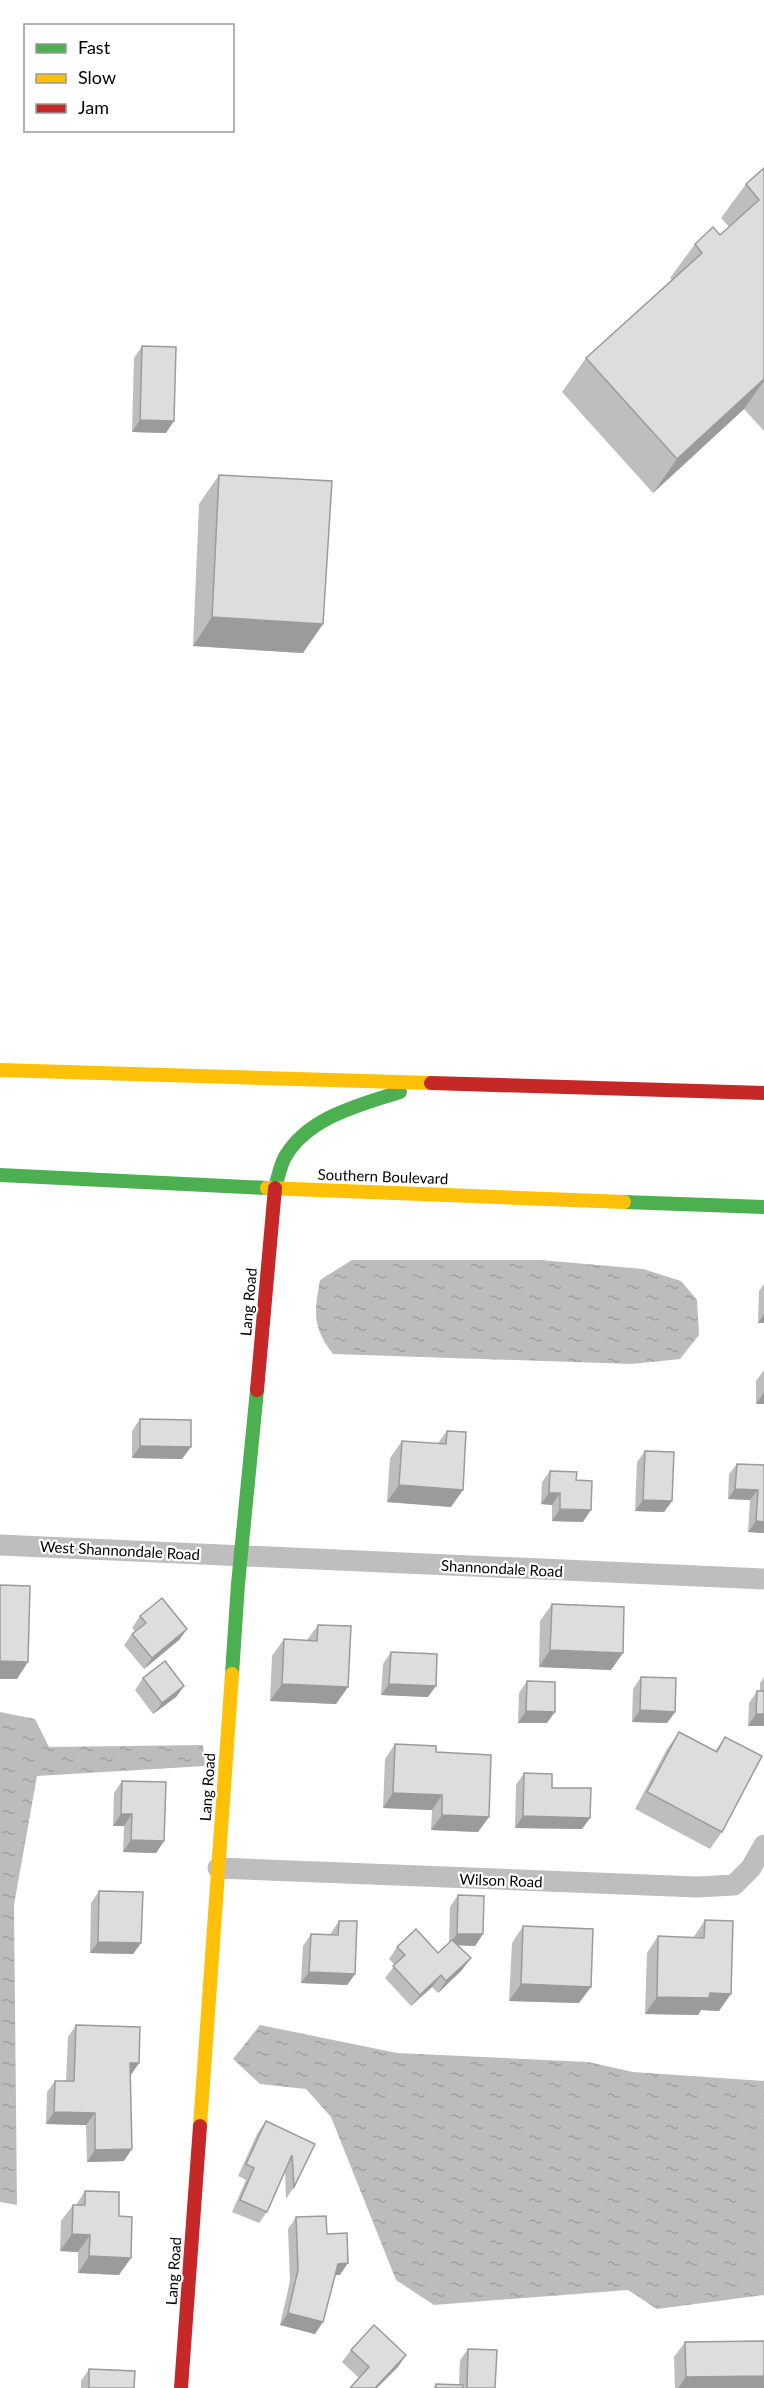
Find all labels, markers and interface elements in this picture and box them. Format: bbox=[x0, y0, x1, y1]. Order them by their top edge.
legend bbox=[24, 24, 234, 132]
text: Fast bbox=[78, 36, 111, 58]
text: Slow bbox=[78, 66, 116, 88]
text: Jam bbox=[78, 96, 109, 118]
street label: Southern Boulevard bbox=[317, 1165, 449, 1187]
street label: Lang Road bbox=[236, 1267, 260, 1337]
street label: West Shannondale Road bbox=[40, 1537, 200, 1563]
street label: Shannondale Road bbox=[441, 1556, 563, 1580]
street label: Lang Road bbox=[196, 1752, 218, 1822]
street label: Wilson Road bbox=[459, 1870, 543, 1890]
street label: Lang Road bbox=[162, 2236, 184, 2306]

